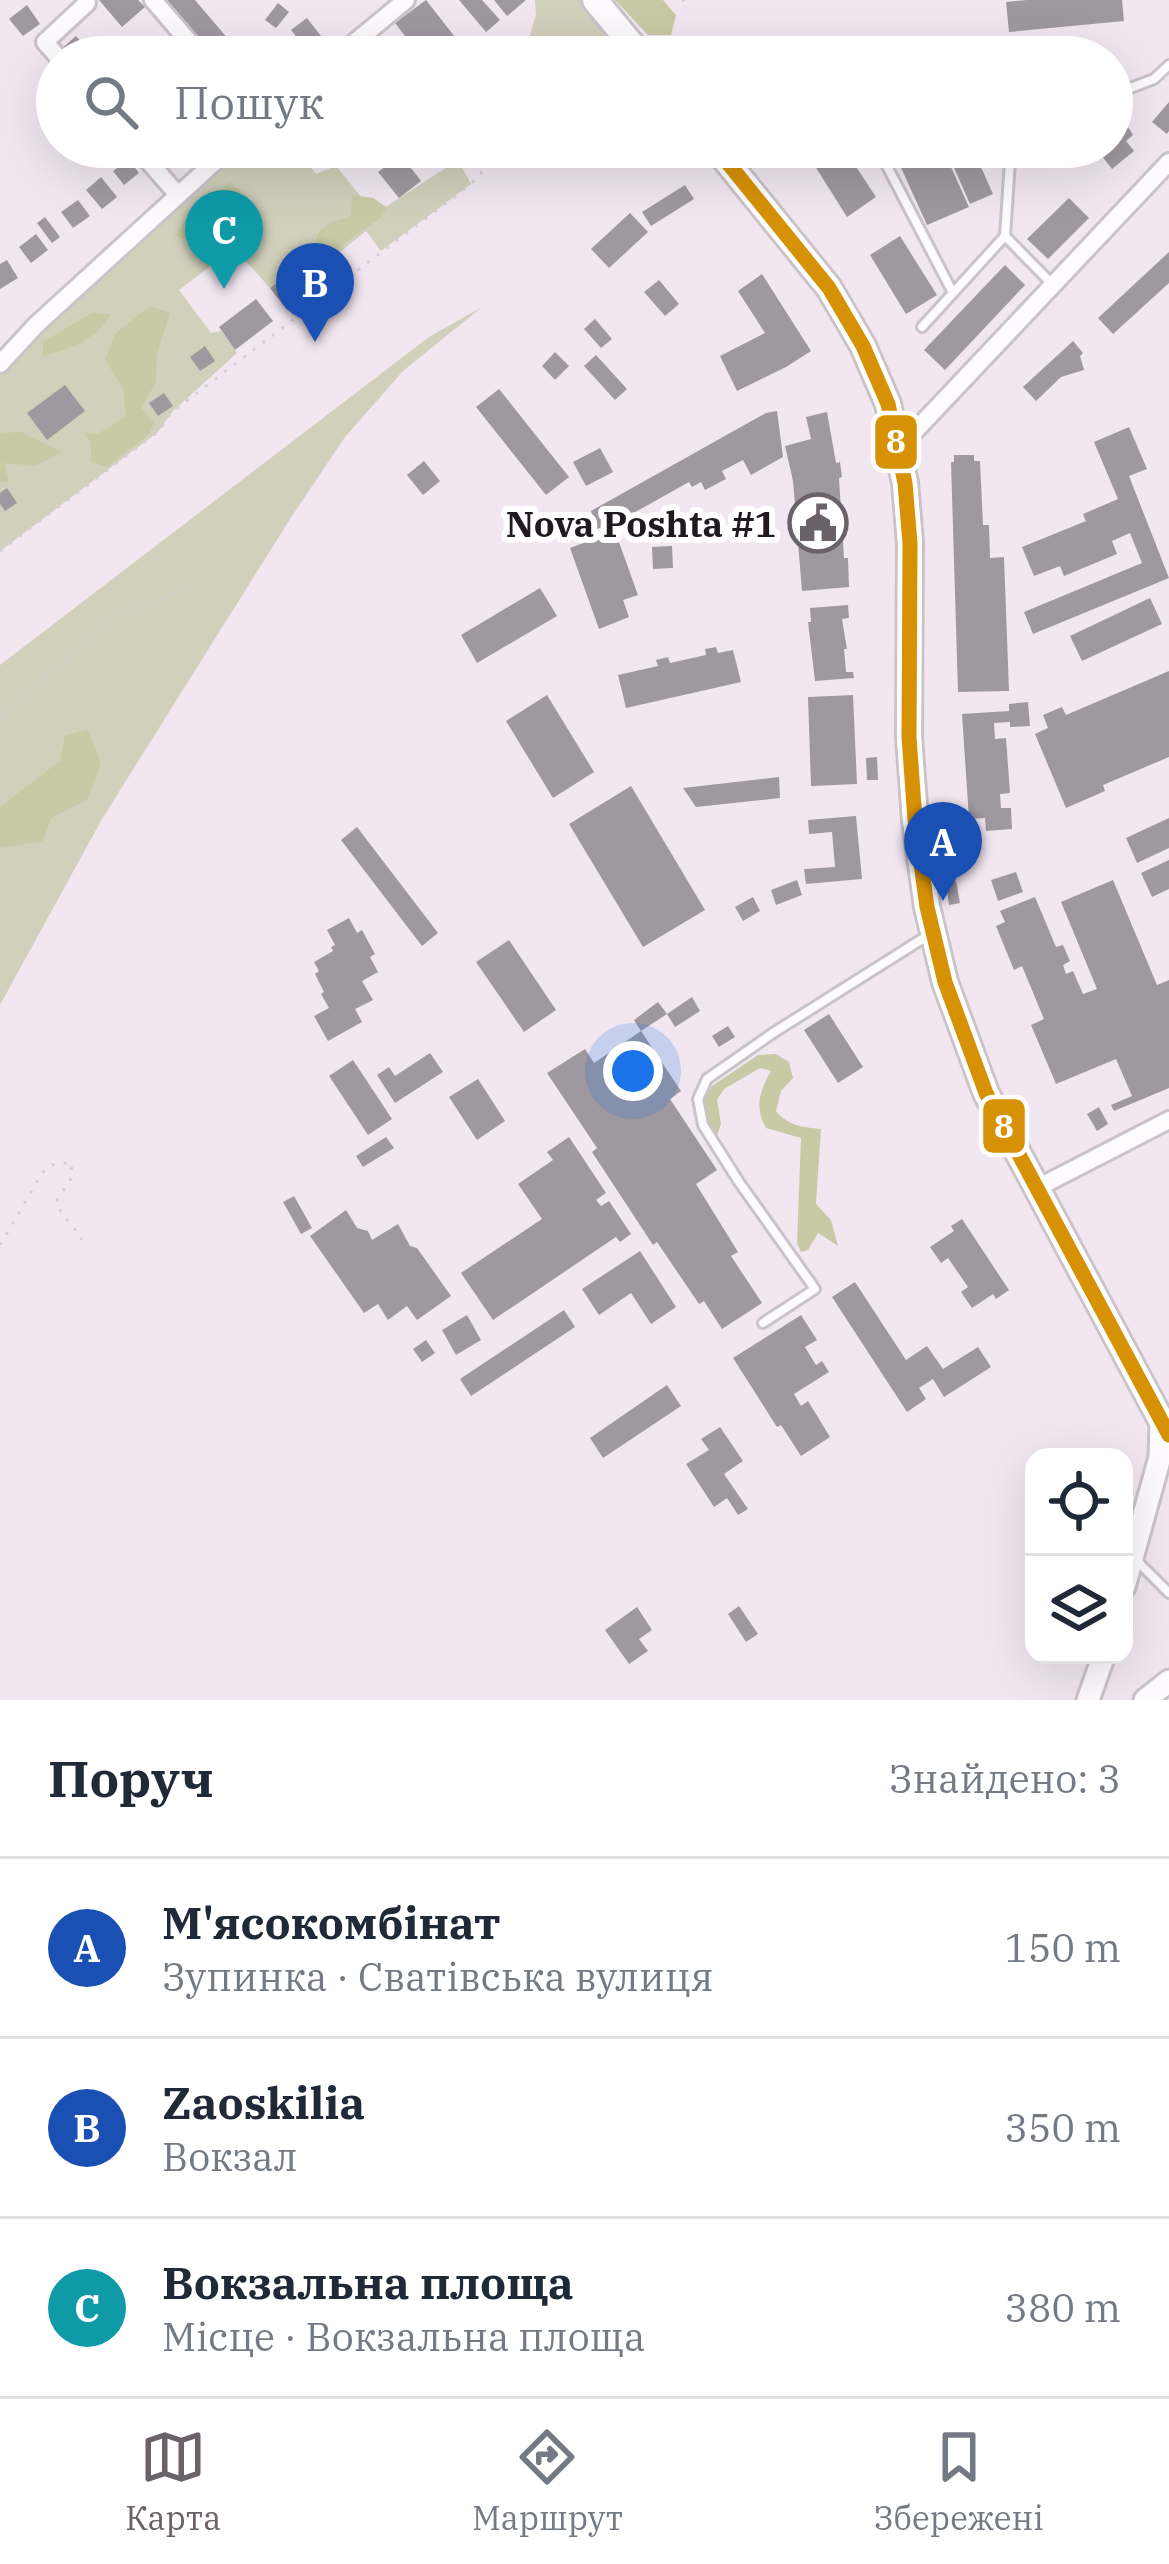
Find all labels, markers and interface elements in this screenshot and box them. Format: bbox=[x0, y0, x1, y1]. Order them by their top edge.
search box bbox=[36, 36, 1133, 168]
icon: search bbox=[78, 69, 144, 135]
text: Пошук bbox=[174, 73, 324, 131]
pin: C bbox=[185, 190, 263, 289]
pin: B bbox=[276, 243, 354, 342]
line badge: 8 bbox=[873, 413, 919, 471]
text: 8 bbox=[886, 419, 906, 462]
public building icon: Nova Poshta #1 bbox=[787, 492, 849, 554]
place label: Nova Poshta #1 bbox=[506, 500, 776, 547]
pin: A bbox=[904, 802, 982, 901]
your location bbox=[603, 1041, 663, 1101]
line badge: 8 bbox=[981, 1097, 1027, 1155]
text: 8 bbox=[994, 1104, 1014, 1147]
map controls bbox=[1025, 1448, 1133, 1664]
button: locate bbox=[1025, 1448, 1133, 1556]
button: layers bbox=[1025, 1556, 1133, 1664]
text: Поруч bbox=[48, 1745, 214, 1811]
text: Знайдено: 3 bbox=[889, 1753, 1121, 1804]
text: М'ясокомбінат bbox=[162, 1893, 501, 1951]
text: A bbox=[73, 1922, 101, 1973]
text: 150 m bbox=[1005, 1922, 1121, 1973]
text: Зупинка · Сватівська вулиця bbox=[162, 1951, 713, 2002]
text: Zaoskilia bbox=[162, 2073, 365, 2131]
text: B bbox=[73, 2102, 101, 2153]
text: 350 m bbox=[1005, 2102, 1121, 2153]
text: Вокзал bbox=[162, 2131, 298, 2182]
text: Вокзальна площа bbox=[162, 2253, 574, 2311]
text: C bbox=[74, 2282, 100, 2333]
text: 380 m bbox=[1005, 2282, 1121, 2333]
text: Місце · Вокзальна площа bbox=[162, 2311, 645, 2362]
tab: Карта bbox=[125, 2424, 221, 2539]
tab: Маршрут bbox=[472, 2424, 623, 2539]
tab: Збережені bbox=[874, 2424, 1044, 2539]

